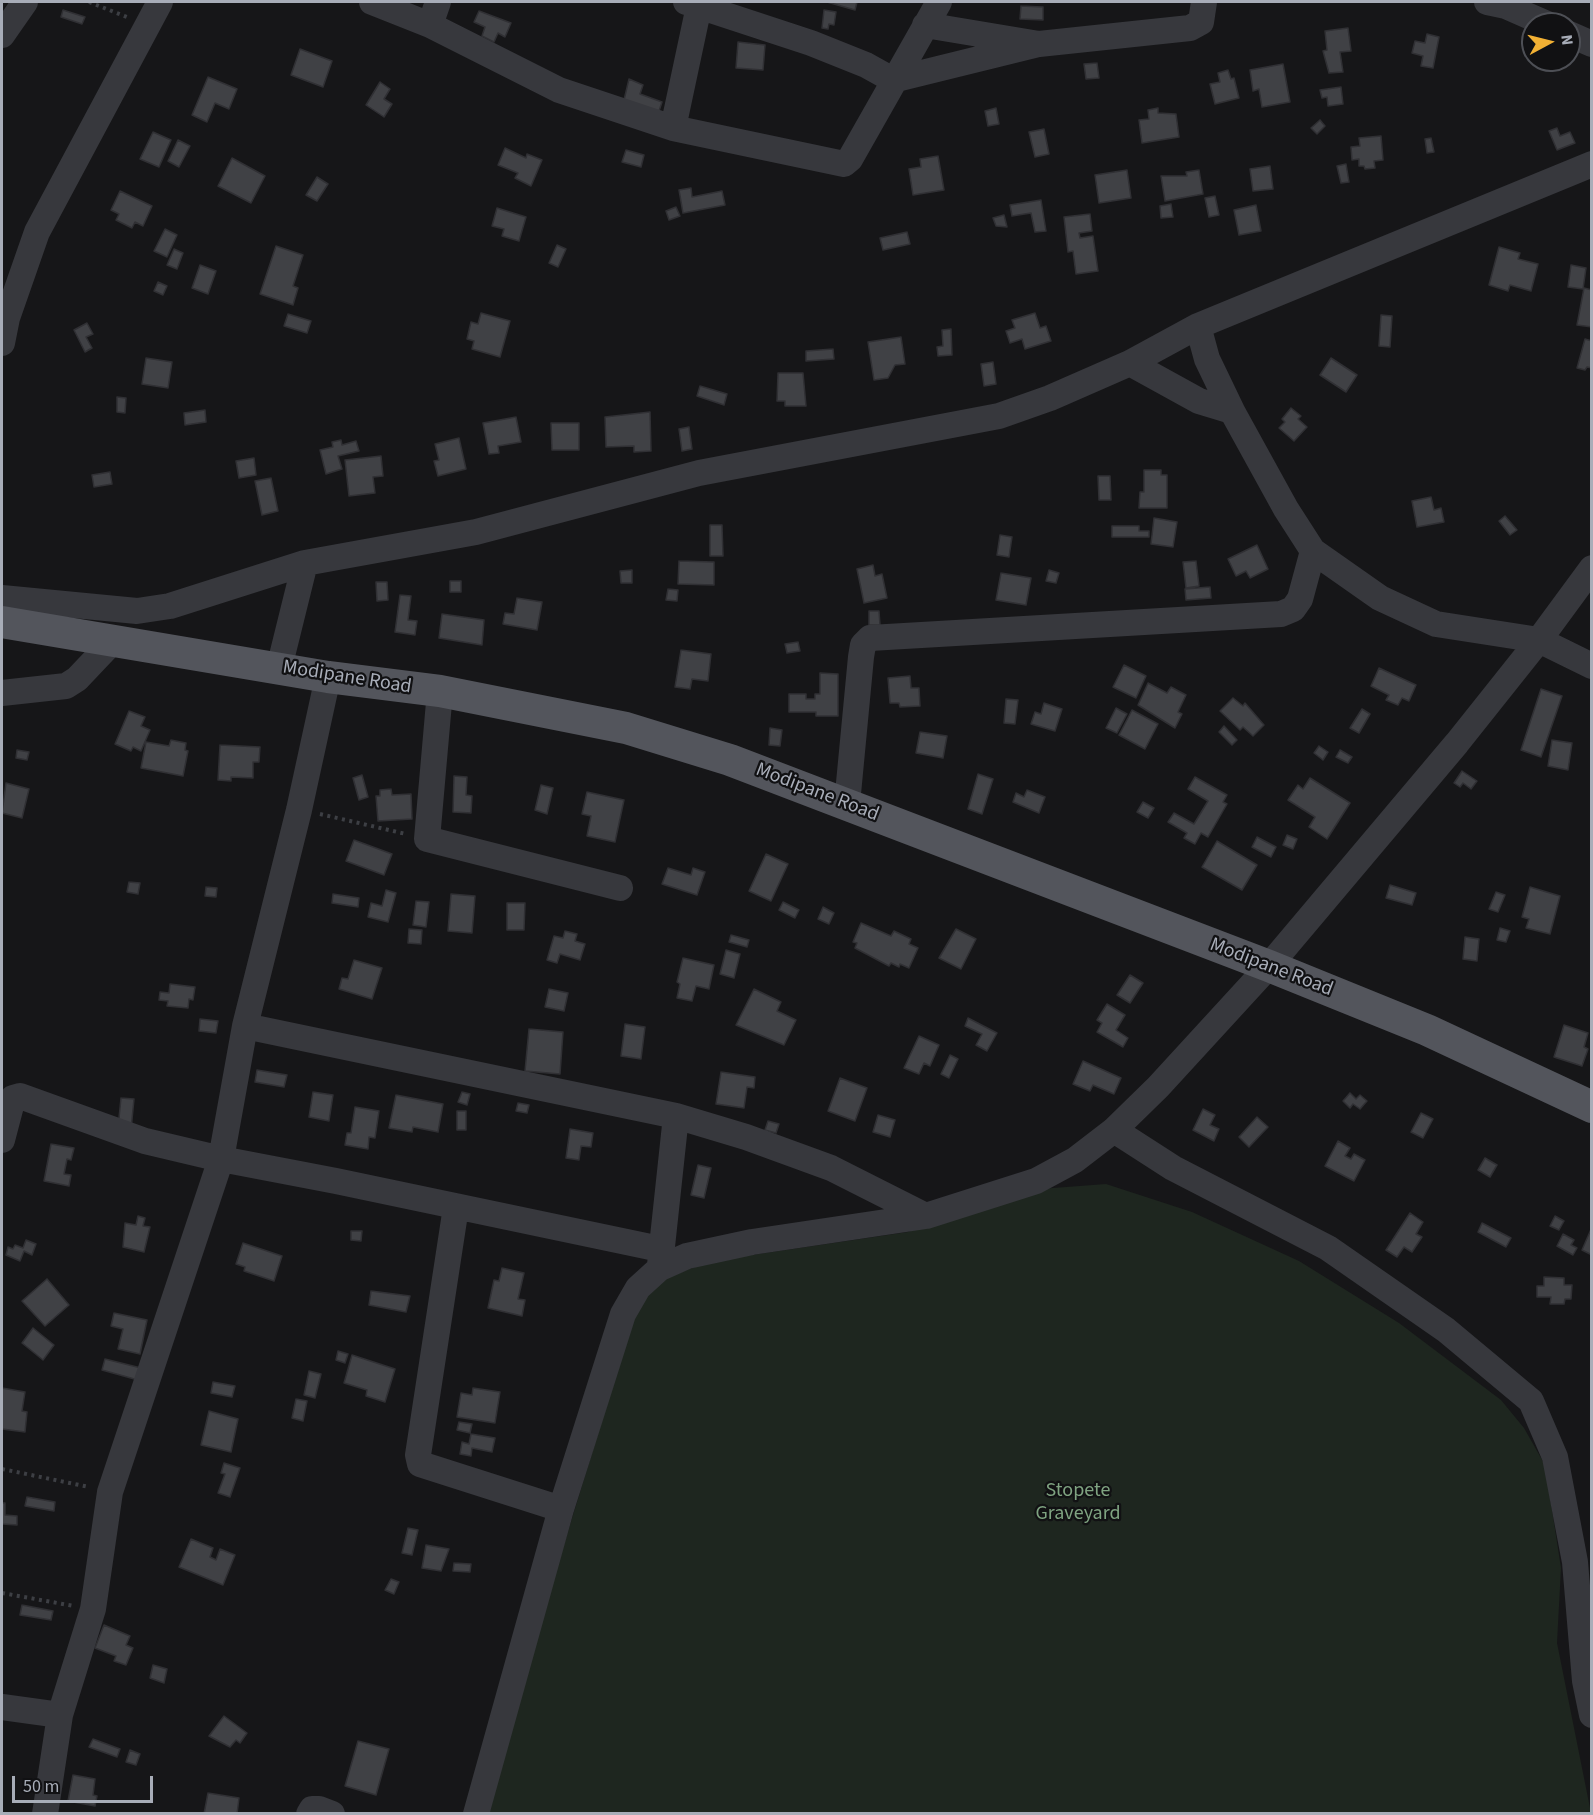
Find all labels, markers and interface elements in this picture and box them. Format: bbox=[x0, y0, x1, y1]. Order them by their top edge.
north arrow bbox=[1521, 12, 1581, 72]
text: N bbox=[1555, 33, 1578, 47]
street label: Modipane Road bbox=[281, 656, 413, 700]
street label: Modipane Road bbox=[752, 758, 882, 828]
street label: Modipane Road bbox=[1206, 933, 1336, 1003]
park label: Stopete Graveyard bbox=[1035, 1480, 1121, 1527]
scale bar bbox=[15, 1764, 156, 1802]
text: 50 m bbox=[23, 1774, 59, 1799]

